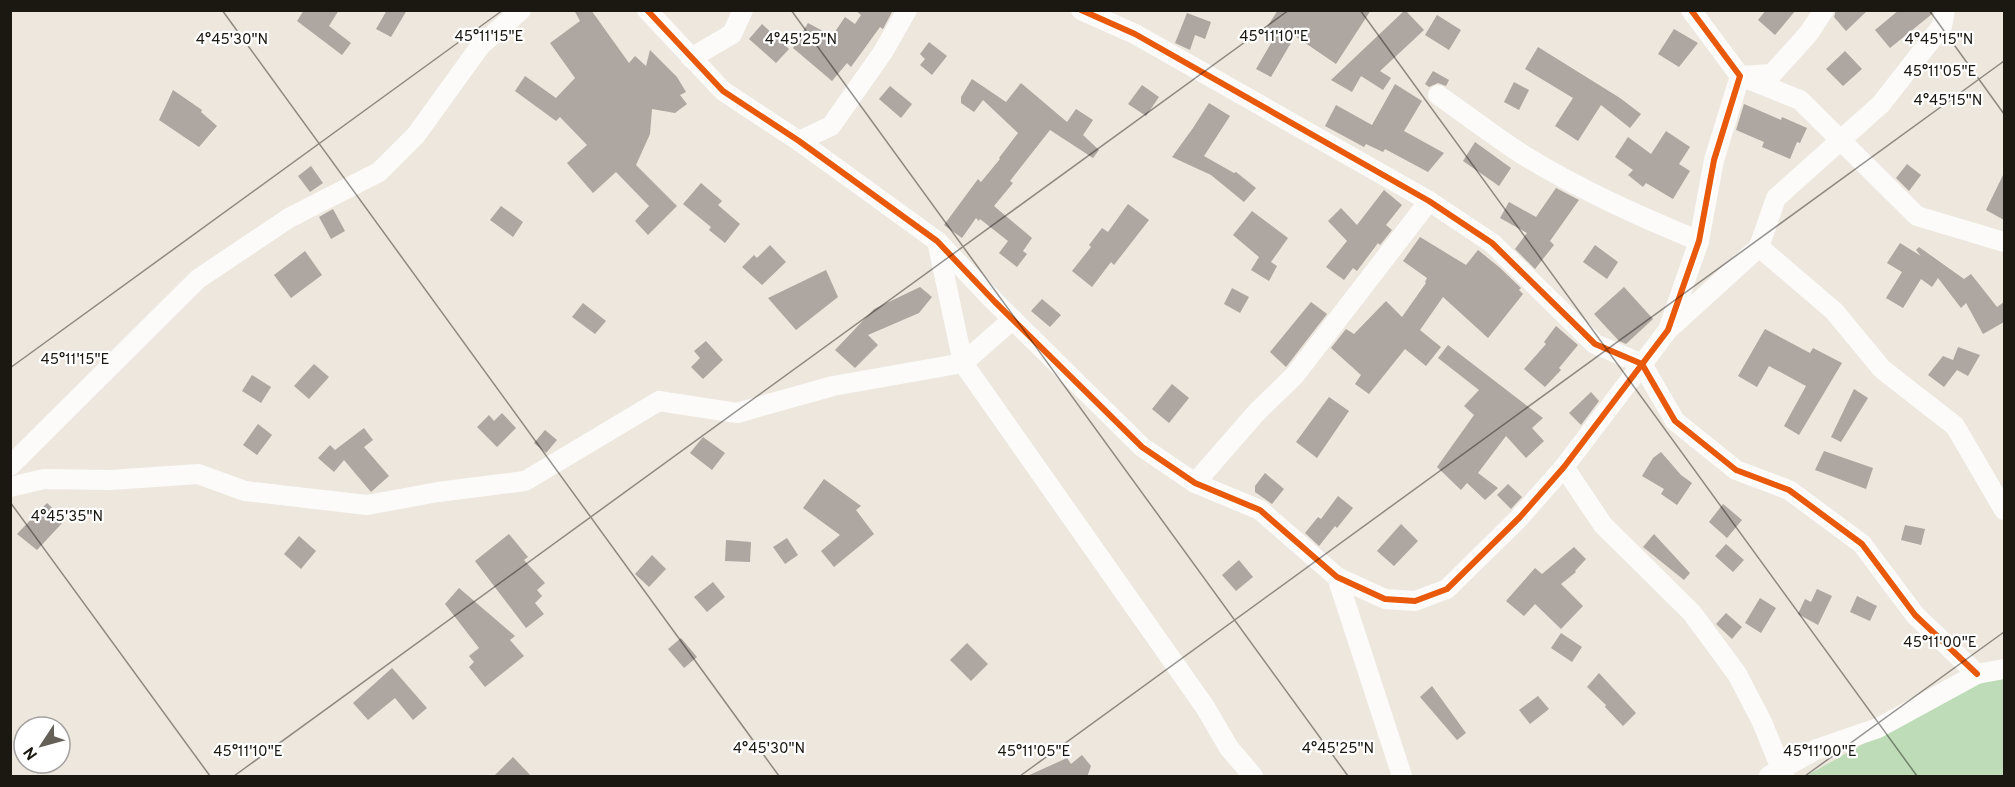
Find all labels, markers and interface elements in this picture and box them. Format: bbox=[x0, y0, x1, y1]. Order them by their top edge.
text: 45°11'15"E bbox=[454, 28, 524, 47]
text: 45°11'10"E bbox=[1239, 28, 1309, 47]
text: 4°45'30"N bbox=[196, 31, 268, 50]
text: 4°45'25"N bbox=[765, 31, 837, 50]
text: 4°45'15"N bbox=[1905, 31, 1973, 50]
text: 45°11'05"E bbox=[1903, 63, 1977, 82]
text: 4°45'15"N bbox=[1914, 92, 1982, 111]
text: 45°11'15"E bbox=[40, 351, 110, 370]
text: 4°45'35"N bbox=[31, 508, 103, 527]
text: 45°11'00"E bbox=[1903, 634, 1977, 653]
north arrow bbox=[12, 715, 72, 775]
text: 4°45'30"N bbox=[733, 740, 805, 759]
text: 4°45'25"N bbox=[1302, 740, 1374, 759]
text: N bbox=[20, 742, 43, 763]
text: 45°11'10"E bbox=[213, 743, 283, 762]
text: 45°11'05"E bbox=[997, 743, 1071, 762]
text: 45°11'00"E bbox=[1783, 743, 1857, 762]

